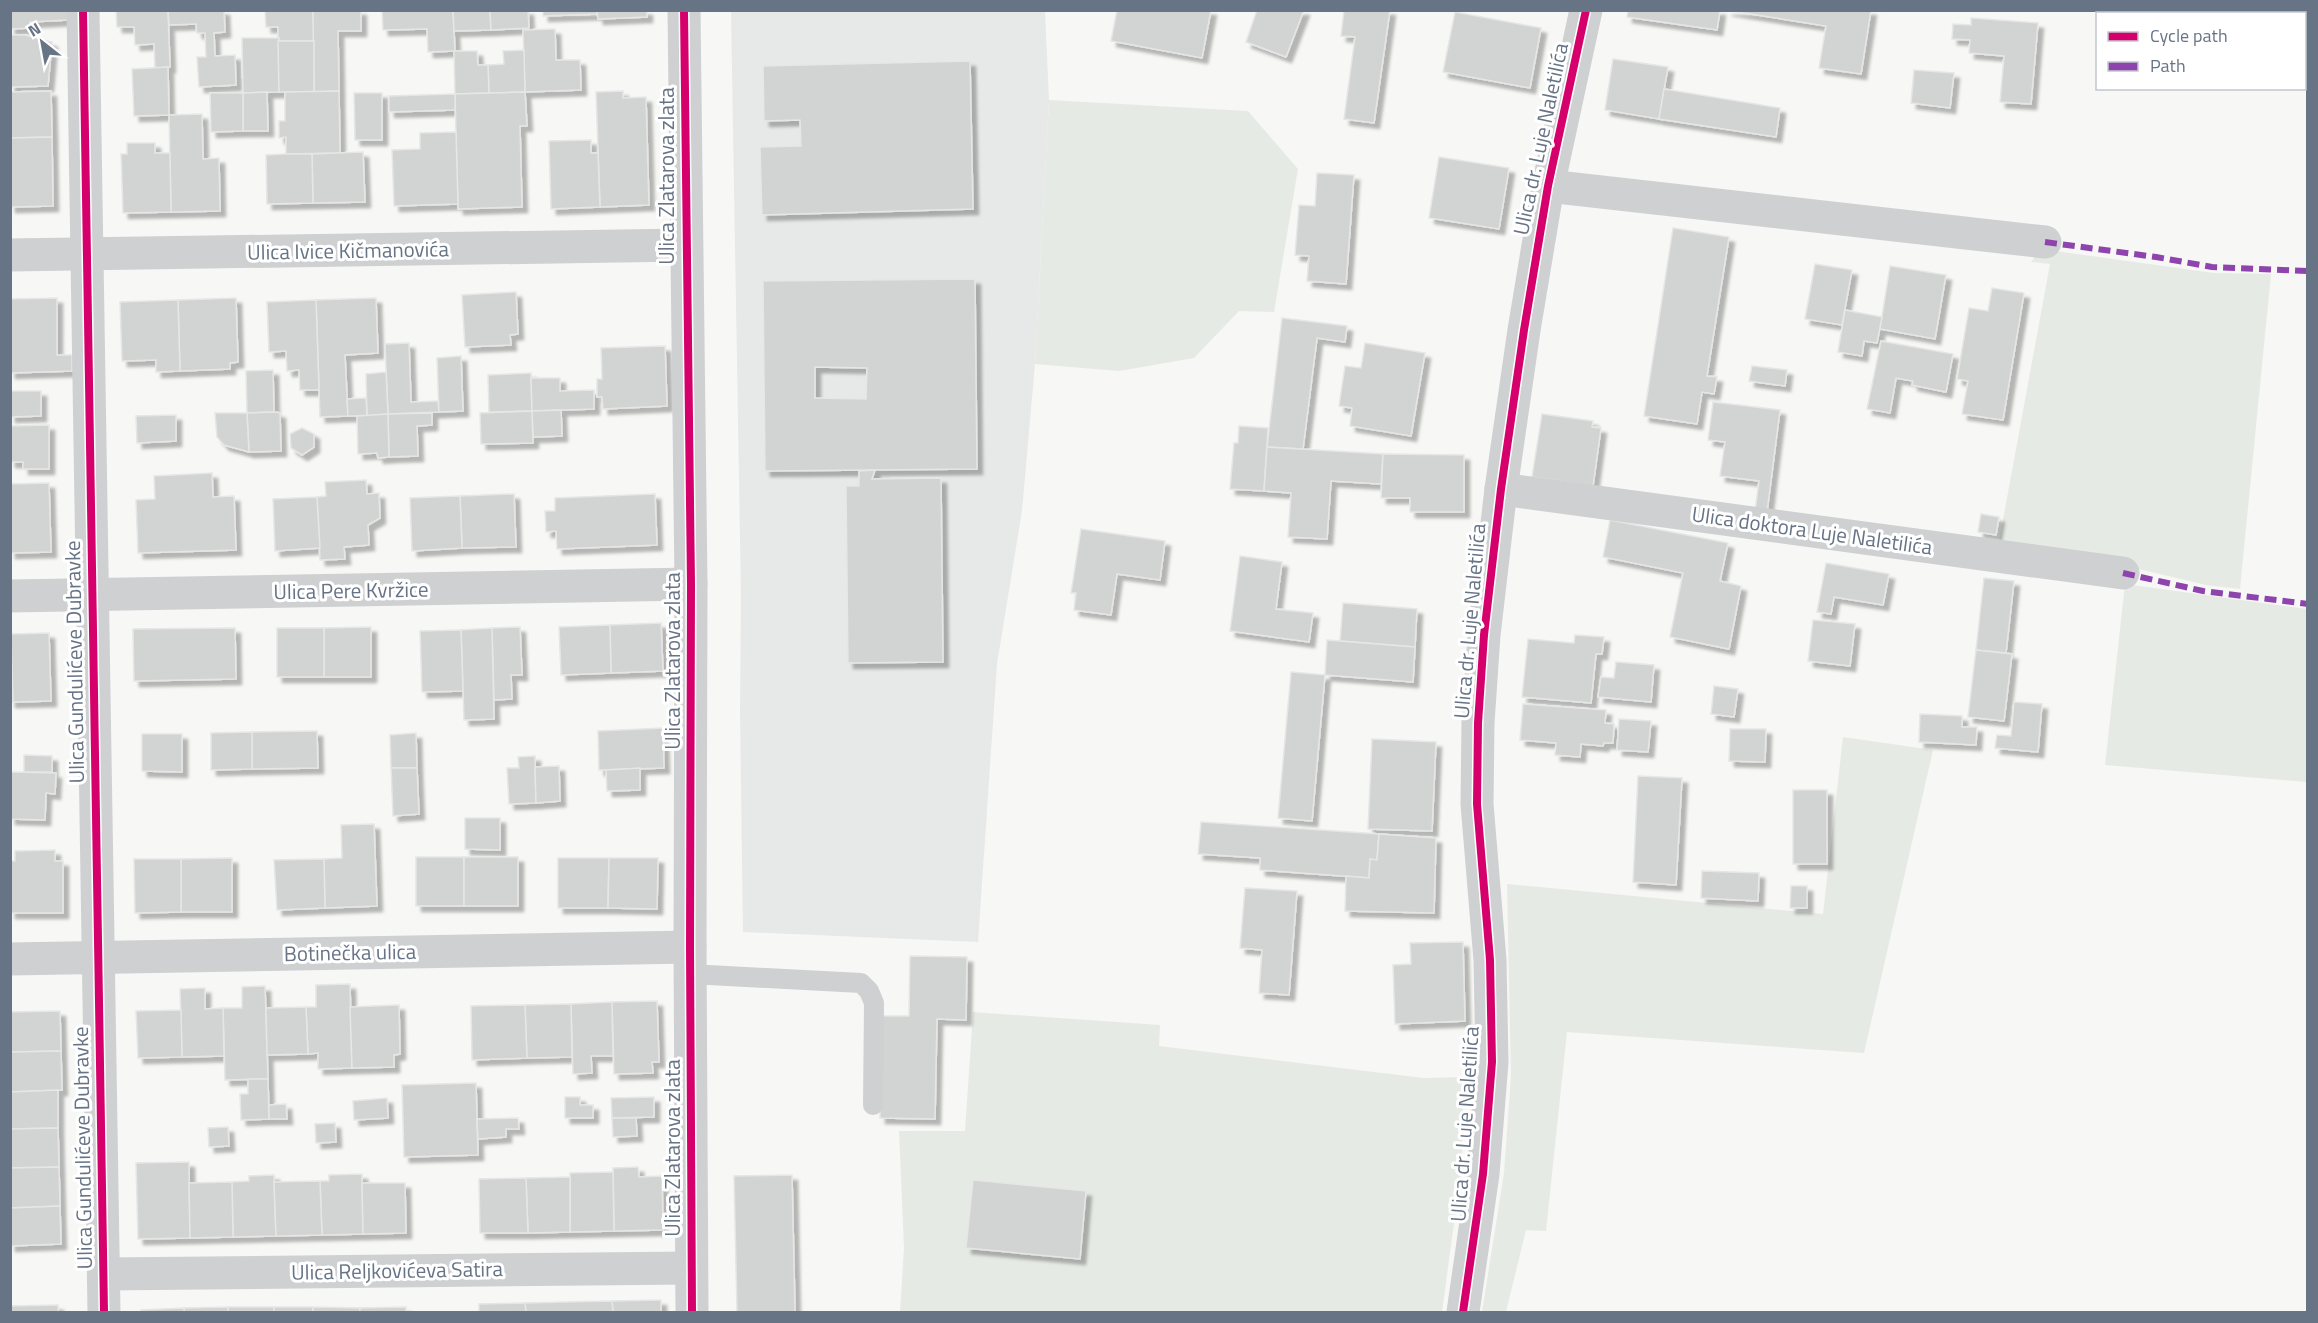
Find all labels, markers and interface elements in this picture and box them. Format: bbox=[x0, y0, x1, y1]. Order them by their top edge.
north arrow bbox=[12, 12, 72, 72]
legend bbox=[2096, 12, 2306, 90]
text: N bbox=[23, 16, 45, 42]
text: Cycle path bbox=[2150, 22, 2228, 49]
street label: Ulica dr. Luje Naletilića bbox=[1504, 39, 1576, 238]
text: Path bbox=[2150, 52, 2186, 79]
street label: Ulica Zlatarova zlata bbox=[650, 87, 682, 265]
street label: Ulica Ivice Kičmanovića bbox=[247, 232, 450, 268]
street label: Ulica doktora Luje Naletilića bbox=[1690, 497, 1935, 563]
street label: Ulica dr. Luje Naletilića bbox=[1445, 522, 1494, 720]
street label: Ulica Gundulićeve Dubravke bbox=[56, 540, 92, 784]
street label: Ulica Zlatarova zlata bbox=[656, 572, 688, 750]
street label: Ulica Pere Kvržice bbox=[273, 573, 429, 607]
street label: Botinečka ulica bbox=[284, 935, 417, 969]
street label: Ulica dr. Luje Naletilića bbox=[1441, 1025, 1487, 1223]
street label: Ulica Gundulićeve Dubravke bbox=[64, 1026, 100, 1270]
street label: Ulica Zlatarova zlata bbox=[656, 1059, 688, 1237]
street label: Ulica Reljkovićeva Satira bbox=[291, 1252, 504, 1288]

